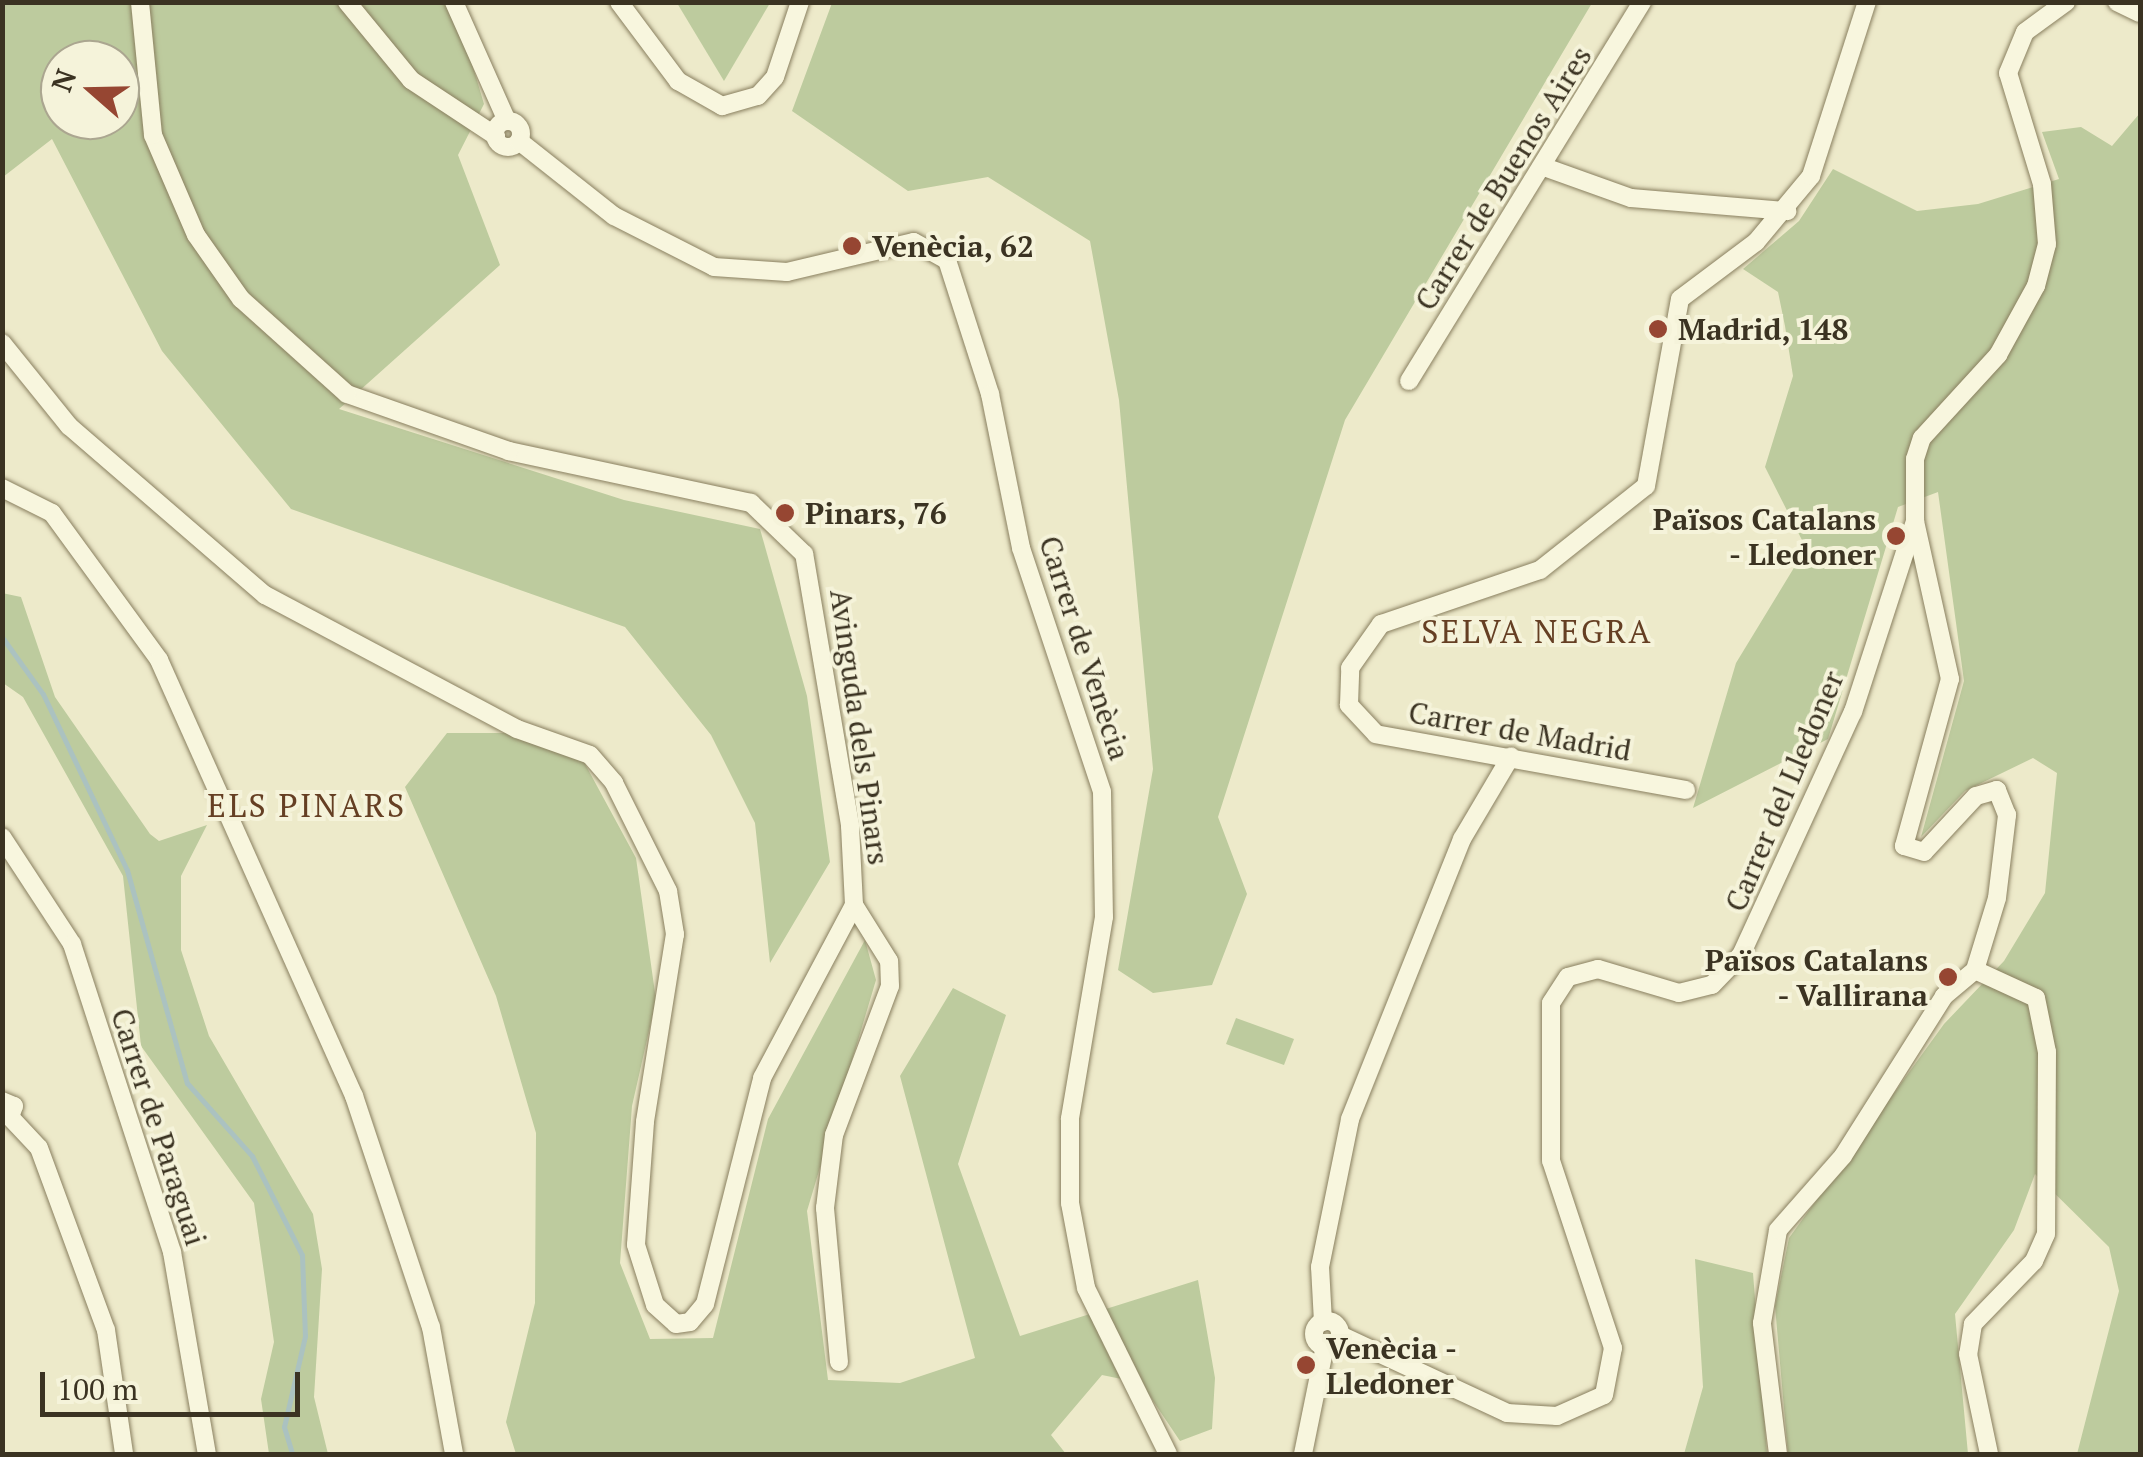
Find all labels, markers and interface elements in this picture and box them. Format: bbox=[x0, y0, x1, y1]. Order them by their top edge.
street label: Carrer de Buenos Aires bbox=[1407, 39, 1599, 317]
north arrow bbox=[40, 40, 140, 140]
text: N bbox=[42, 64, 84, 97]
place label: Venècia, 62 bbox=[872, 228, 1035, 264]
marker: Venècia, 62 bbox=[841, 235, 863, 257]
place label: Madrid, 148 bbox=[1678, 311, 1850, 347]
marker: Madrid, 148 bbox=[1647, 318, 1669, 340]
place label: Pinars, 76 bbox=[805, 495, 948, 531]
place label: Països Catalans - Lledoner bbox=[1653, 501, 1876, 572]
marker: Pinars, 76 bbox=[774, 502, 796, 524]
marker: Països Catalans - Lledoner bbox=[1885, 525, 1907, 547]
street label: Carrer de Venècia bbox=[1032, 531, 1138, 765]
street label: Avinguda dels Pinars bbox=[823, 587, 897, 867]
district label: SELVA NEGRA bbox=[1421, 612, 1653, 650]
street label: Carrer del Lledoner bbox=[1717, 665, 1851, 917]
street label: Carrer de Madrid bbox=[1406, 694, 1634, 768]
district label: ELS PINARS bbox=[207, 786, 407, 824]
place label: Països Catalans - Vallirana bbox=[1705, 942, 1928, 1012]
marker: Països Catalans - Vallirana bbox=[1937, 966, 1959, 988]
street label: Carrer de Paraguai bbox=[104, 1004, 214, 1250]
place label: Venècia - Lledoner bbox=[1326, 1330, 1458, 1400]
scale bar bbox=[45, 1352, 305, 1414]
marker: Venècia - Lledoner bbox=[1295, 1354, 1317, 1376]
text: 100 m bbox=[57, 1369, 138, 1409]

